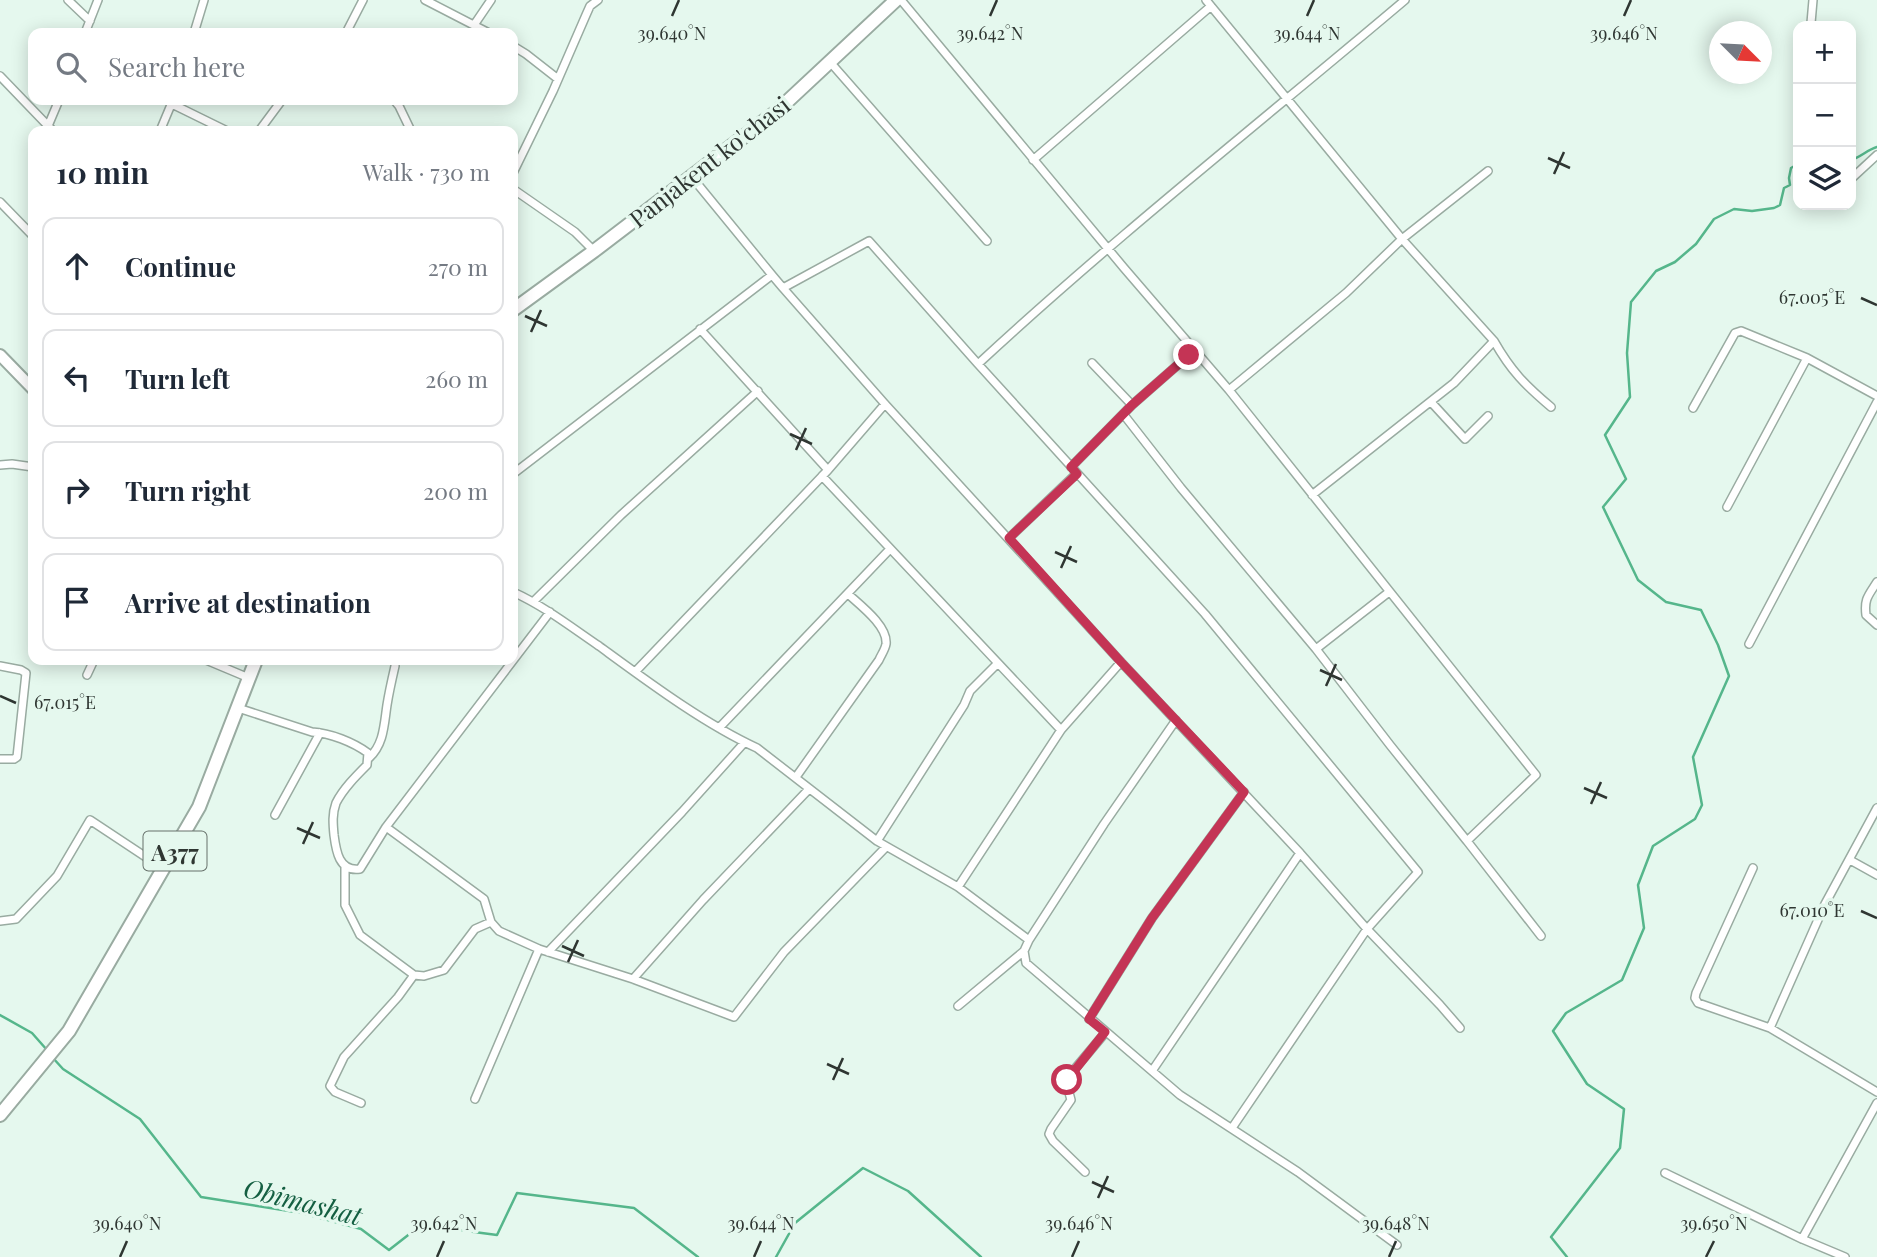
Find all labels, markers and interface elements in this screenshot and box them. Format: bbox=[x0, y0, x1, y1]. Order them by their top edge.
text: 39.640°N bbox=[638, 21, 707, 45]
text: 39.642°N bbox=[957, 21, 1024, 45]
text: 39.644°N bbox=[1273, 21, 1341, 45]
text: 39.646°N bbox=[1590, 21, 1658, 45]
north arrow bbox=[1709, 21, 1772, 84]
map controls bbox=[1793, 21, 1856, 210]
button: + bbox=[1793, 21, 1856, 84]
search box bbox=[28, 28, 518, 105]
icon: search bbox=[52, 48, 90, 86]
text: Search here bbox=[108, 49, 245, 84]
button: − bbox=[1793, 84, 1856, 147]
street label: Panjakent ko'chasi bbox=[622, 88, 796, 234]
button: layers bbox=[1793, 147, 1856, 210]
text: 10 min bbox=[56, 152, 149, 192]
text: Walk · 730 m bbox=[363, 156, 490, 187]
icon: ahead bbox=[58, 247, 96, 285]
text: Continue bbox=[125, 249, 236, 284]
text: 270 m bbox=[428, 251, 488, 282]
text: 67.005°E bbox=[1779, 285, 1845, 309]
route end bbox=[1173, 339, 1204, 370]
icon: left bbox=[58, 359, 96, 397]
text: Turn left bbox=[125, 361, 230, 396]
text: 260 m bbox=[425, 363, 488, 394]
icon: right bbox=[58, 471, 96, 509]
text: Turn right bbox=[125, 473, 251, 508]
text: 200 m bbox=[423, 475, 488, 506]
icon: arrive bbox=[58, 583, 96, 621]
text: Arrive at destination bbox=[125, 585, 371, 620]
text: 67.015°E bbox=[34, 690, 96, 714]
road number: A377 bbox=[144, 832, 206, 870]
text: 67.010°E bbox=[1779, 898, 1845, 922]
route start bbox=[1051, 1064, 1082, 1095]
water label: Obimashat bbox=[240, 1169, 367, 1233]
text: 39.640°N bbox=[93, 1211, 162, 1235]
text: 39.642°N bbox=[411, 1211, 478, 1235]
text: 39.644°N bbox=[727, 1211, 795, 1235]
text: 39.646°N bbox=[1045, 1211, 1113, 1235]
text: 39.648°N bbox=[1362, 1211, 1430, 1235]
text: 39.650°N bbox=[1680, 1211, 1748, 1235]

